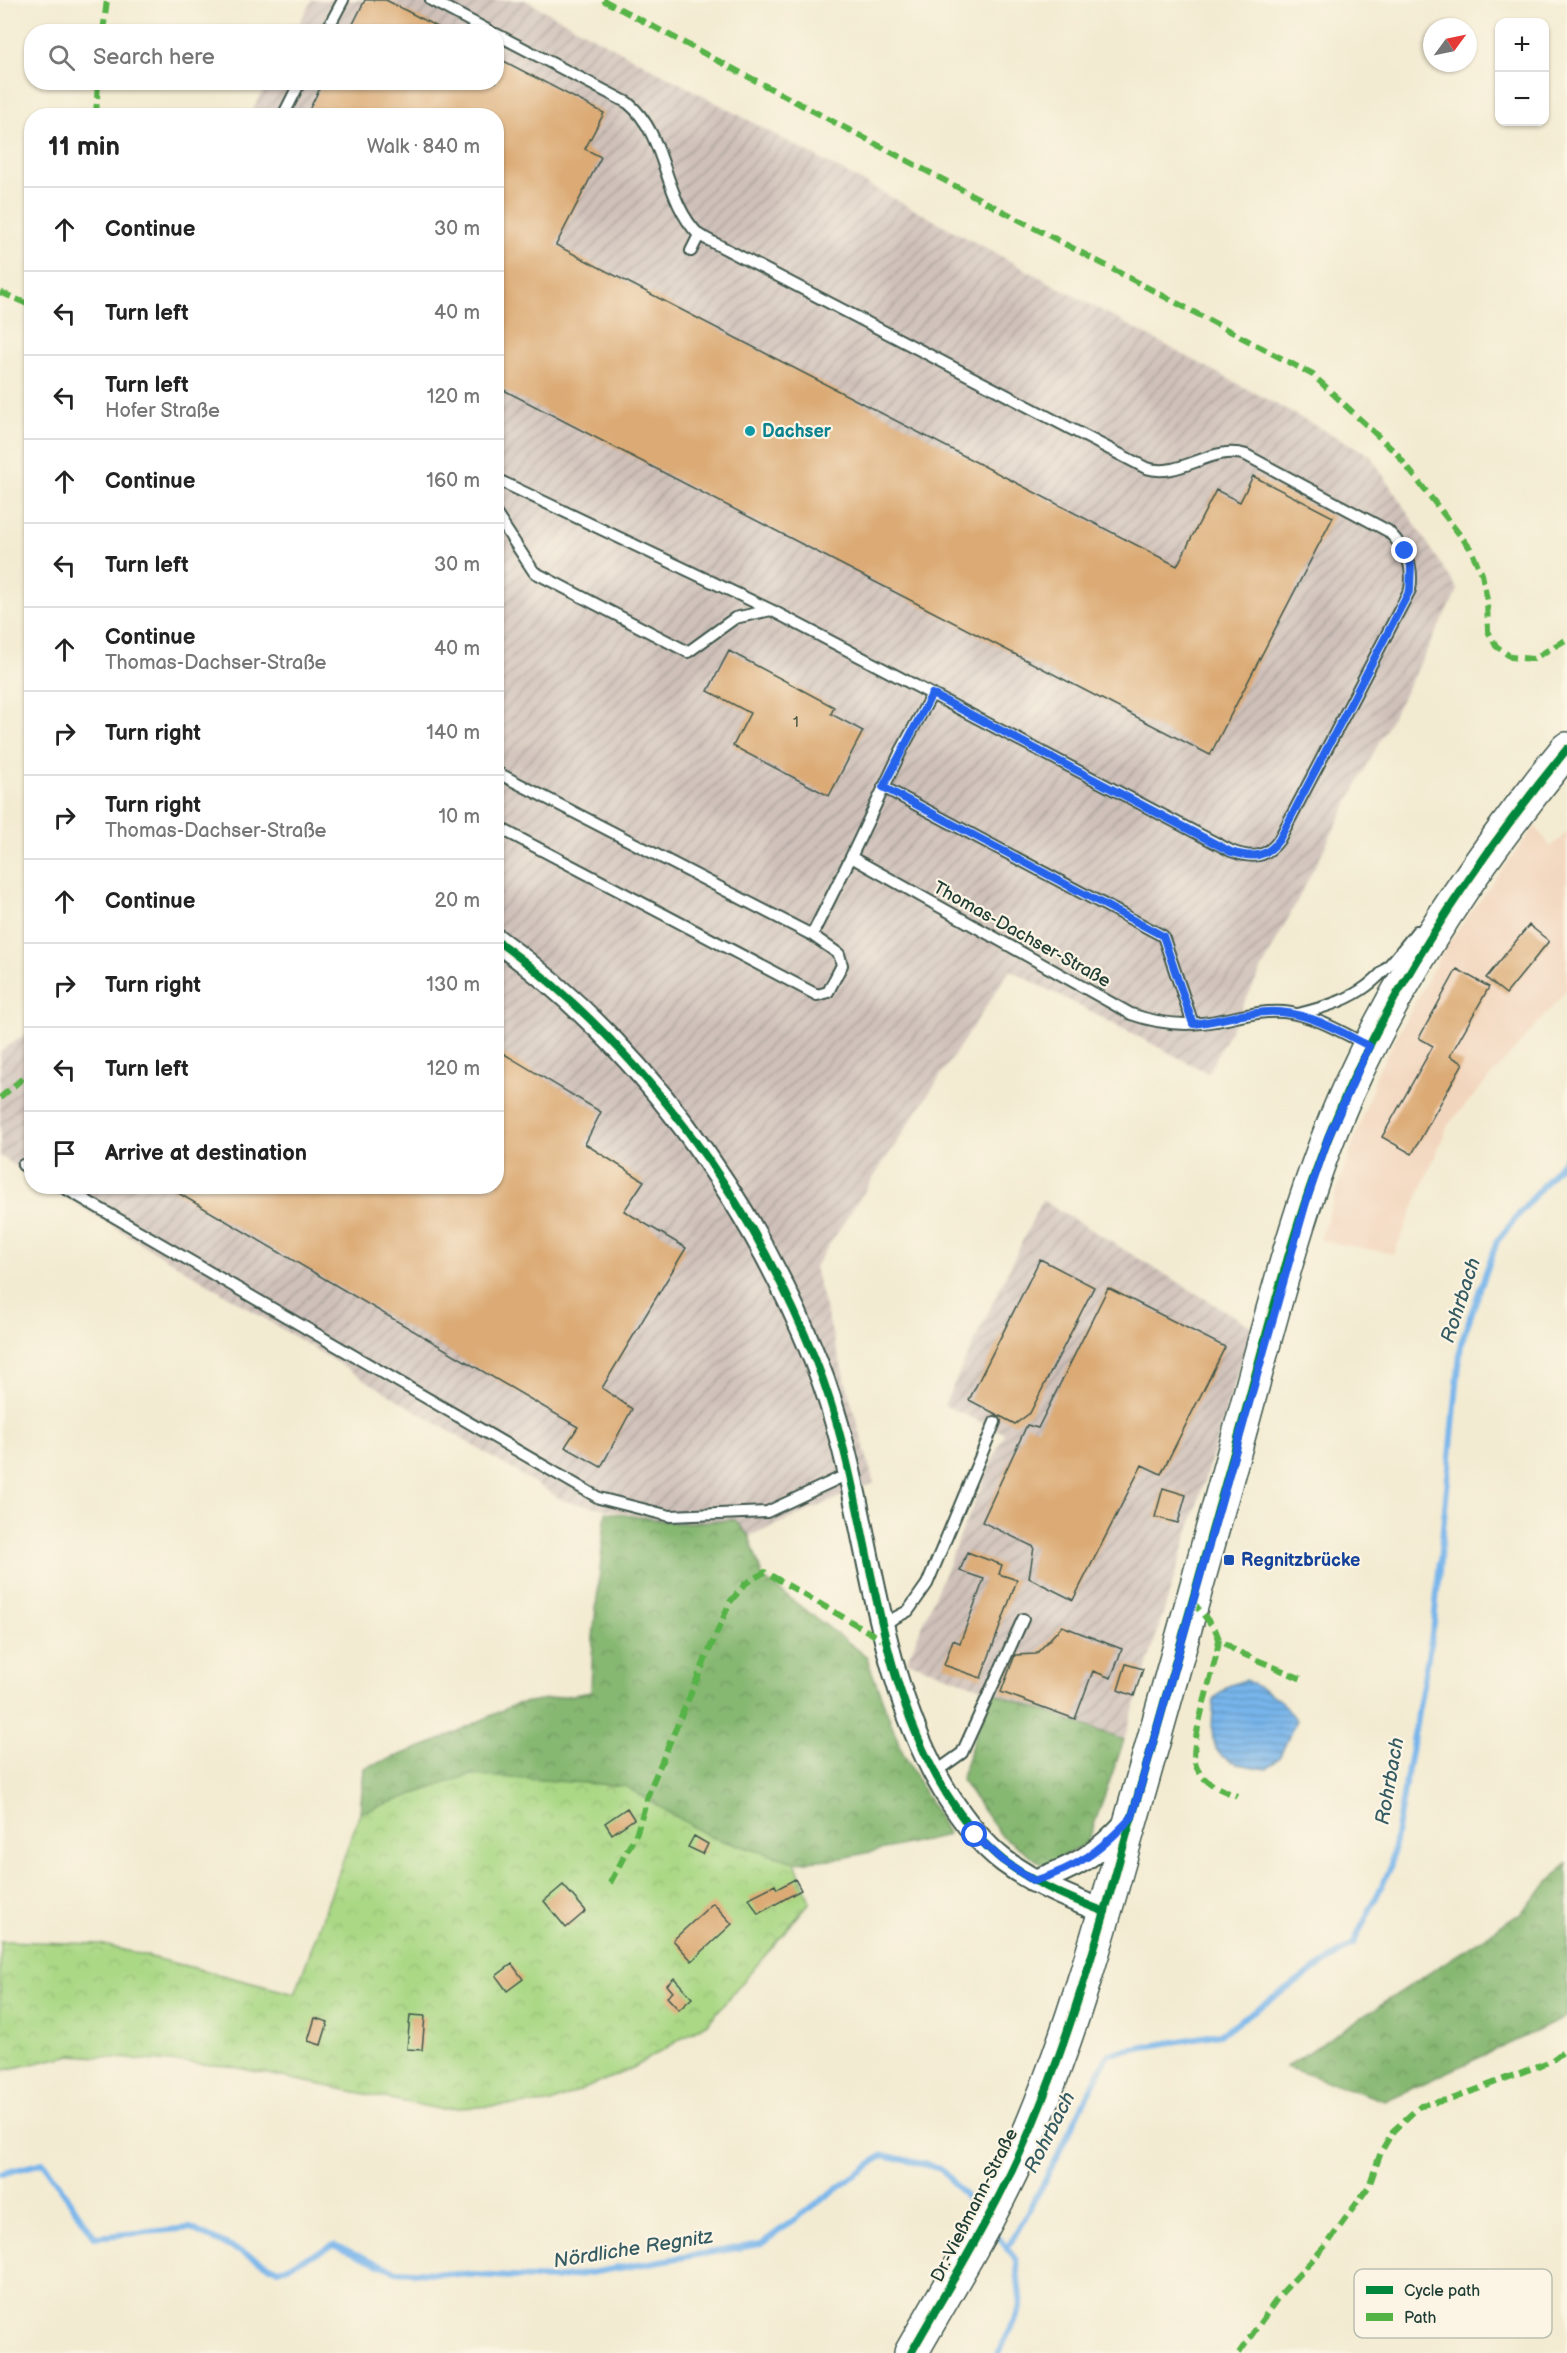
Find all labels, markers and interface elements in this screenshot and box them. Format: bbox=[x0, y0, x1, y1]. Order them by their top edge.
north arrow bbox=[1423, 18, 1477, 72]
map controls bbox=[1495, 18, 1549, 126]
button: + bbox=[1495, 18, 1549, 72]
search box bbox=[24, 24, 504, 90]
icon: search bbox=[45, 41, 78, 74]
text: Search here bbox=[93, 44, 215, 71]
button: − bbox=[1495, 72, 1549, 126]
text: 11 min bbox=[48, 132, 120, 163]
text: Walk · 840 m bbox=[367, 135, 480, 159]
icon: ahead bbox=[48, 213, 81, 246]
text: Continue bbox=[105, 216, 195, 243]
text: 30 m bbox=[434, 217, 480, 241]
icon: left bbox=[48, 297, 81, 330]
text: Turn left bbox=[105, 300, 189, 327]
text: 40 m bbox=[434, 301, 480, 325]
text: Turn left bbox=[105, 372, 189, 399]
icon: left bbox=[48, 381, 81, 414]
text: 120 m bbox=[427, 385, 480, 409]
text: Hofer Straße bbox=[105, 399, 220, 423]
place label: Dachser bbox=[762, 421, 832, 442]
marker: Dachser bbox=[743, 424, 757, 438]
icon: ahead bbox=[48, 465, 81, 498]
text: Continue bbox=[105, 468, 195, 495]
text: 160 m bbox=[426, 469, 480, 493]
route end bbox=[1391, 537, 1417, 563]
icon: left bbox=[48, 549, 81, 582]
text: Turn left bbox=[105, 552, 189, 579]
text: 30 m bbox=[434, 553, 480, 577]
text: Continue bbox=[105, 624, 195, 651]
icon: ahead bbox=[48, 633, 81, 666]
text: 40 m bbox=[434, 637, 480, 661]
text: Thomas-Dachser-Straße bbox=[105, 651, 326, 675]
house number: 1 bbox=[793, 713, 799, 732]
icon: right bbox=[48, 717, 81, 750]
text: Turn right bbox=[105, 720, 201, 747]
text: 140 m bbox=[426, 721, 480, 745]
text: Turn right bbox=[105, 792, 201, 819]
icon: right bbox=[48, 801, 81, 834]
text: 10 m bbox=[439, 805, 480, 829]
text: Thomas-Dachser-Straße bbox=[105, 819, 326, 843]
street label: Thomas-Dachser-Straße bbox=[930, 877, 1114, 992]
icon: ahead bbox=[48, 885, 81, 918]
text: Continue bbox=[105, 888, 195, 915]
text: 20 m bbox=[435, 889, 480, 913]
icon: right bbox=[48, 969, 81, 1002]
text: Turn right bbox=[105, 972, 201, 999]
text: 130 m bbox=[426, 973, 480, 997]
icon: left bbox=[48, 1053, 81, 1086]
text: Turn left bbox=[105, 1056, 189, 1083]
text: 120 m bbox=[427, 1057, 480, 1081]
icon: arrive bbox=[48, 1137, 81, 1170]
text: Arrive at destination bbox=[105, 1140, 307, 1167]
water label: Rohrbach bbox=[1436, 1255, 1486, 1346]
place label: Regnitzbrücke bbox=[1241, 1550, 1360, 1571]
marker: Regnitzbrücke bbox=[1222, 1553, 1236, 1567]
water label: Rohrbach bbox=[1371, 1736, 1409, 1827]
route start bbox=[961, 1821, 987, 1847]
water label: Rohrbach bbox=[1019, 2088, 1081, 2177]
street label: Dr.-Vießmann-Straße bbox=[927, 2125, 1022, 2285]
water label: Nördliche Regnitz bbox=[552, 2224, 715, 2273]
legend bbox=[1354, 2269, 1552, 2338]
text: Cycle path bbox=[1404, 2282, 1480, 2301]
text: Path bbox=[1404, 2309, 1436, 2328]

